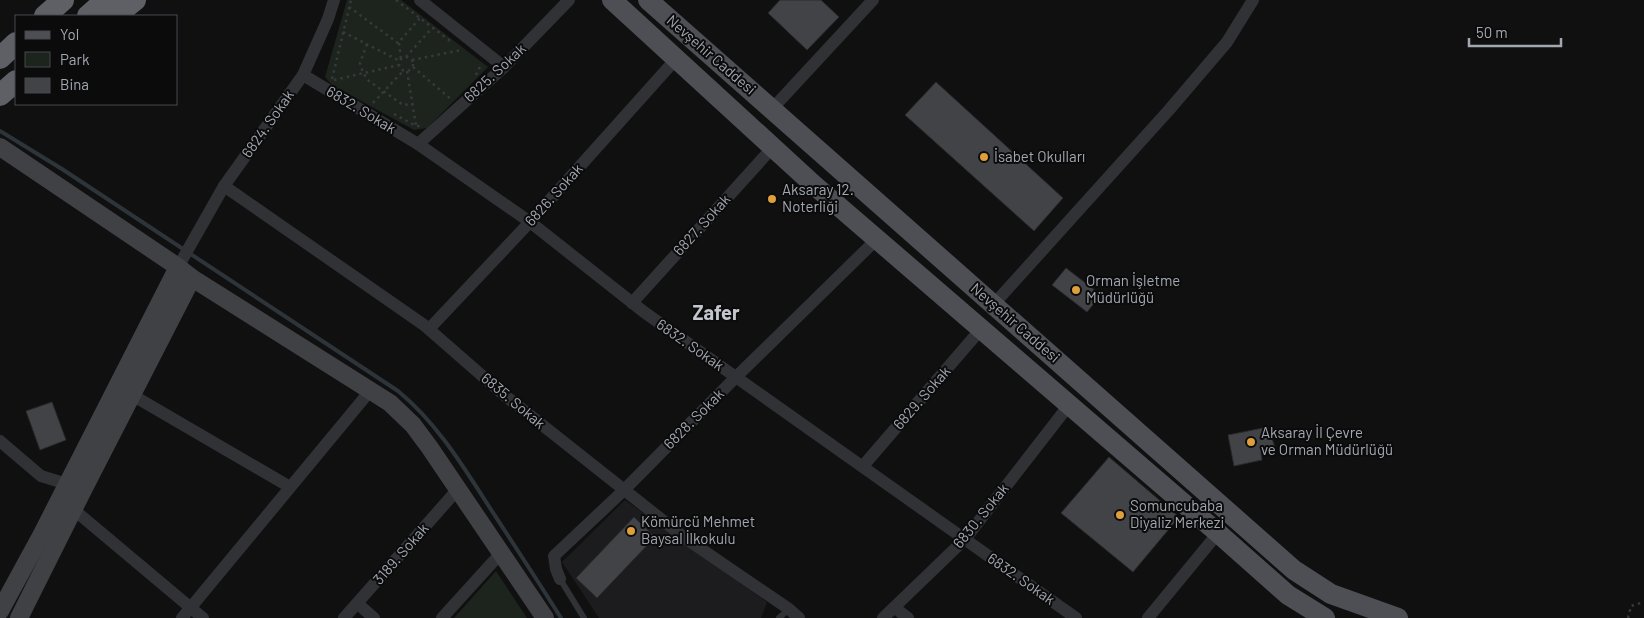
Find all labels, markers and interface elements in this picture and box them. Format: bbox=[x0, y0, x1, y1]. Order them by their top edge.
street label: Nevşehir Caddesi bbox=[663, 11, 760, 98]
legend bbox=[15, 15, 178, 105]
scale bar bbox=[1469, 15, 1562, 47]
text: 50 m bbox=[1476, 23, 1508, 41]
text: Yol bbox=[60, 25, 79, 43]
street label: 6825. Sokak bbox=[460, 39, 529, 105]
text: Park bbox=[60, 50, 90, 68]
text: Bina bbox=[60, 75, 89, 93]
street label: 6832. Sokak bbox=[323, 81, 400, 137]
street label: 6824. Sokak bbox=[237, 86, 297, 161]
place label: İsabet Okulları bbox=[994, 147, 1085, 165]
marker: İsabet Okulları bbox=[978, 151, 990, 163]
street label: 6826. Sokak bbox=[520, 159, 586, 229]
place label: Aksaray 12. Noterliği bbox=[782, 180, 854, 215]
street label: 6827. Sokak bbox=[669, 189, 734, 259]
marker: Aksaray 12. Noterliği bbox=[766, 193, 778, 205]
place label: Orman İşletme Müdürlüğü bbox=[1086, 271, 1180, 306]
street label: Nevşehir Caddesi bbox=[967, 279, 1064, 366]
marker: Orman İşletme Müdürlüğü bbox=[1070, 284, 1082, 296]
district label: Zafer bbox=[692, 300, 740, 324]
street label: 6832. Sokak bbox=[653, 314, 728, 374]
street label: 6829. Sokak bbox=[889, 362, 954, 433]
street label: 6835. Sokak bbox=[478, 368, 550, 432]
street label: 6828. Sokak bbox=[659, 384, 728, 452]
place label: Aksaray İl Çevre ve Orman Müdürlüğü bbox=[1261, 423, 1393, 458]
marker: Aksaray İl Çevre ve Orman Müdürlüğü bbox=[1245, 436, 1257, 448]
street label: 6830. Sokak bbox=[949, 479, 1012, 552]
place label: Somuncubaba Diyaliz Merkezi bbox=[1130, 496, 1224, 531]
marker: Somuncubaba Diyaliz Merkezi bbox=[1114, 509, 1126, 521]
place label: Kömürcü Mehmet Baysal İlkokulu bbox=[641, 512, 755, 547]
street label: 3189. Sokak bbox=[369, 519, 432, 588]
marker: Kömürcü Mehmet Baysal İlkokulu bbox=[625, 525, 637, 537]
street label: 6832. Sokak bbox=[984, 548, 1059, 608]

